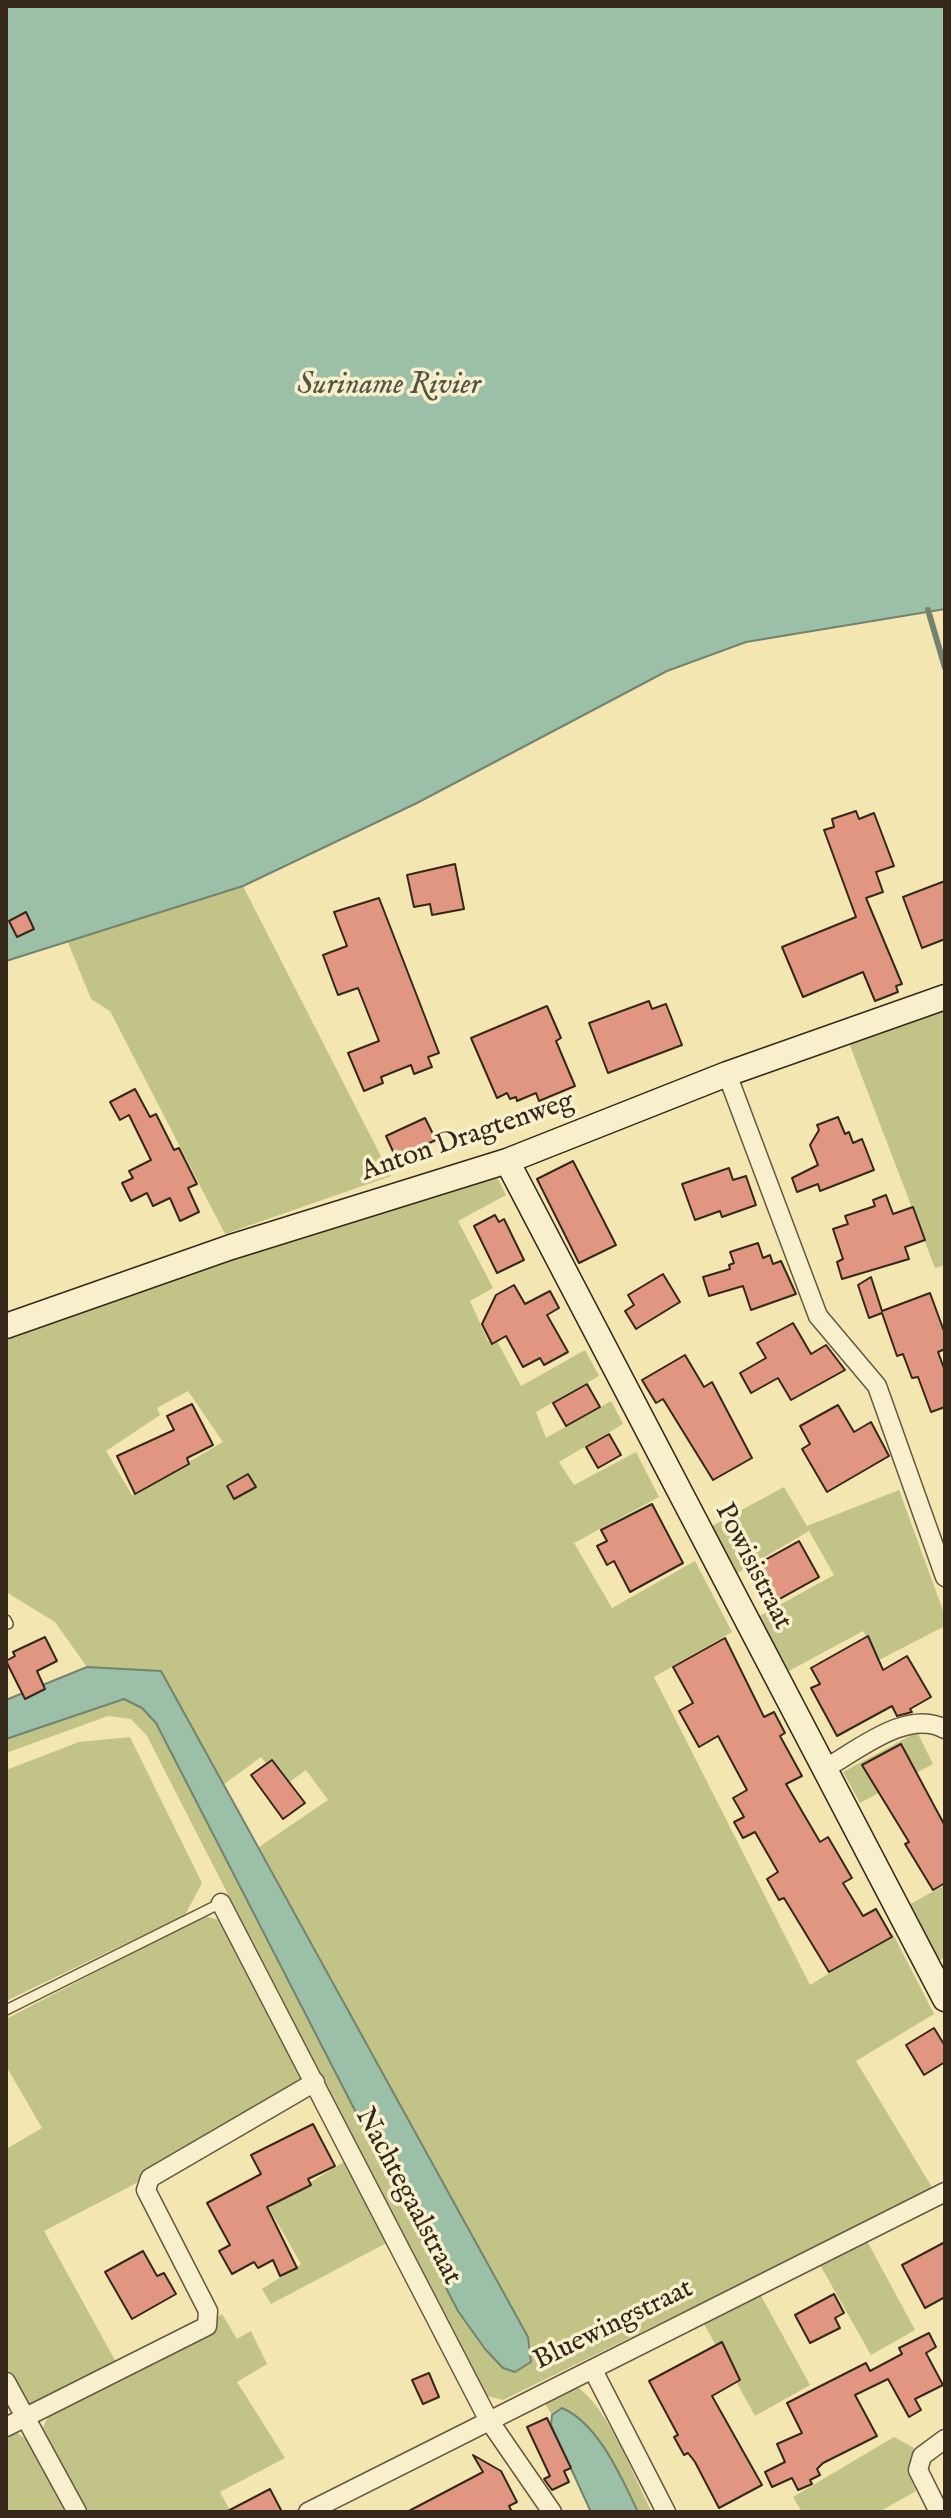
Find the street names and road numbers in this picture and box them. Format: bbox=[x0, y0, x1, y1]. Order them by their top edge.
street label: Anton Dragtenweg bbox=[357, 1086, 579, 1190]
street label: Powisistraat bbox=[706, 1498, 798, 1636]
street label: Nachtegaalstraat bbox=[346, 2103, 468, 2291]
street label: Bluewingstraat bbox=[529, 2273, 699, 2379]

